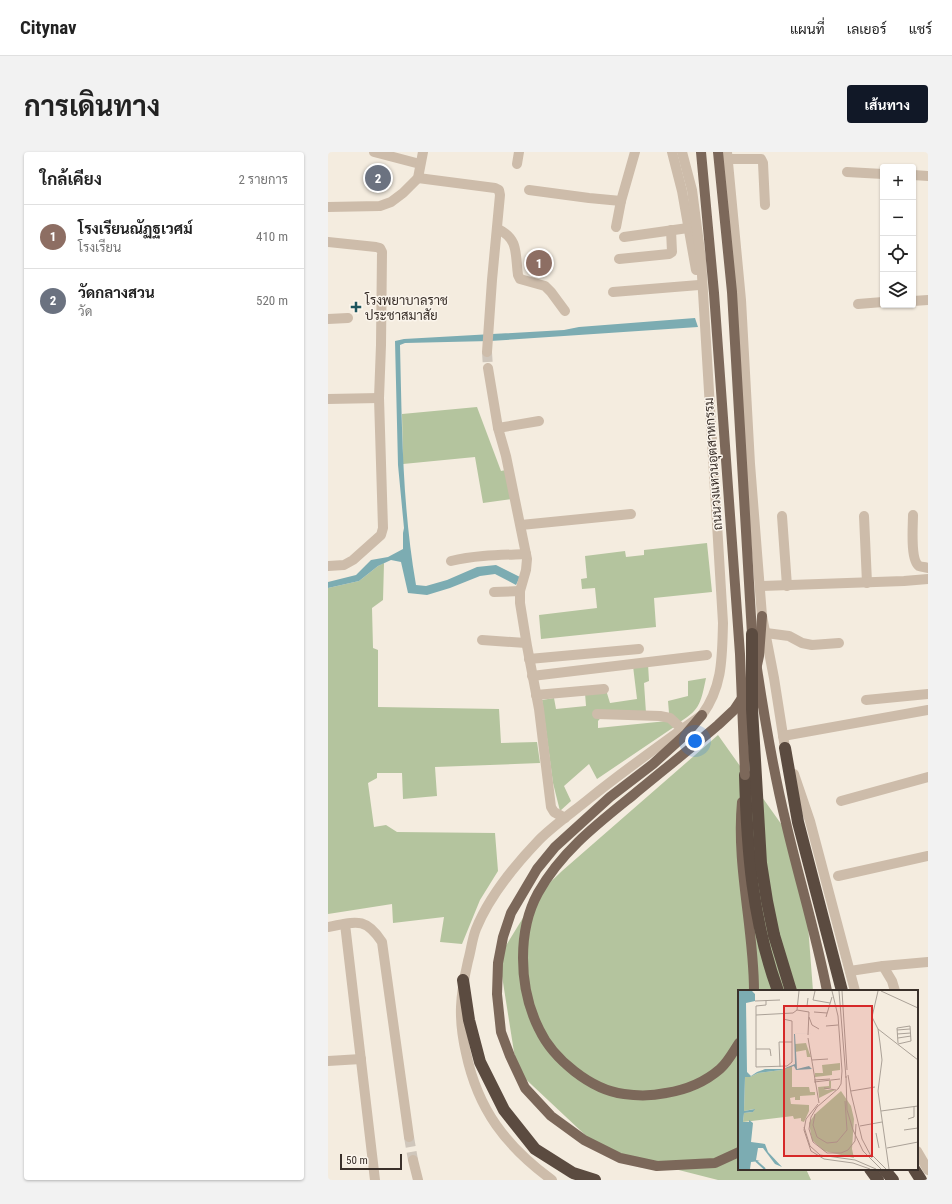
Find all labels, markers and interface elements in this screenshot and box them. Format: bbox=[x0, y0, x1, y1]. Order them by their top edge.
text: Citynav bbox=[20, 16, 77, 39]
text: แผนที่ bbox=[790, 21, 825, 37]
text: เลเยอร์ bbox=[847, 21, 887, 37]
text: แชร์ bbox=[909, 21, 932, 37]
button: เส้นทาง bbox=[847, 85, 928, 123]
text: การเดินทาง bbox=[24, 90, 160, 123]
pin: 2 bbox=[365, 163, 391, 193]
map controls bbox=[880, 164, 916, 308]
button: + bbox=[880, 164, 916, 200]
text: ใกล้เคียง bbox=[40, 169, 102, 189]
text: 2 รายการ bbox=[238, 172, 288, 187]
button: − bbox=[880, 200, 916, 236]
text: โรงเรียนณัฏฐเวศม์ bbox=[78, 220, 193, 238]
text: 1 bbox=[50, 229, 56, 244]
text: 410 m bbox=[256, 229, 288, 244]
button: locate bbox=[880, 236, 916, 272]
text: โรงเรียน bbox=[78, 240, 121, 255]
pin: 1 bbox=[526, 248, 552, 278]
button: layers bbox=[880, 272, 916, 308]
text: วัดกลางสวน bbox=[78, 284, 155, 302]
place label: โรงพยาบาลราช ประชาสมาสัย bbox=[364, 292, 448, 323]
text: 2 bbox=[50, 293, 56, 308]
text: 520 m bbox=[256, 293, 288, 308]
marker: โรงพยาบาลราช ประชาสมาสัย bbox=[350, 301, 362, 313]
text: วัด bbox=[78, 304, 92, 319]
street label: ถนนวงแหวนอุตสาหกรรม bbox=[701, 397, 727, 531]
your location bbox=[685, 731, 705, 751]
inset map bbox=[738, 990, 918, 1170]
scale bar bbox=[340, 1152, 402, 1171]
text: 50 m bbox=[346, 1154, 368, 1167]

